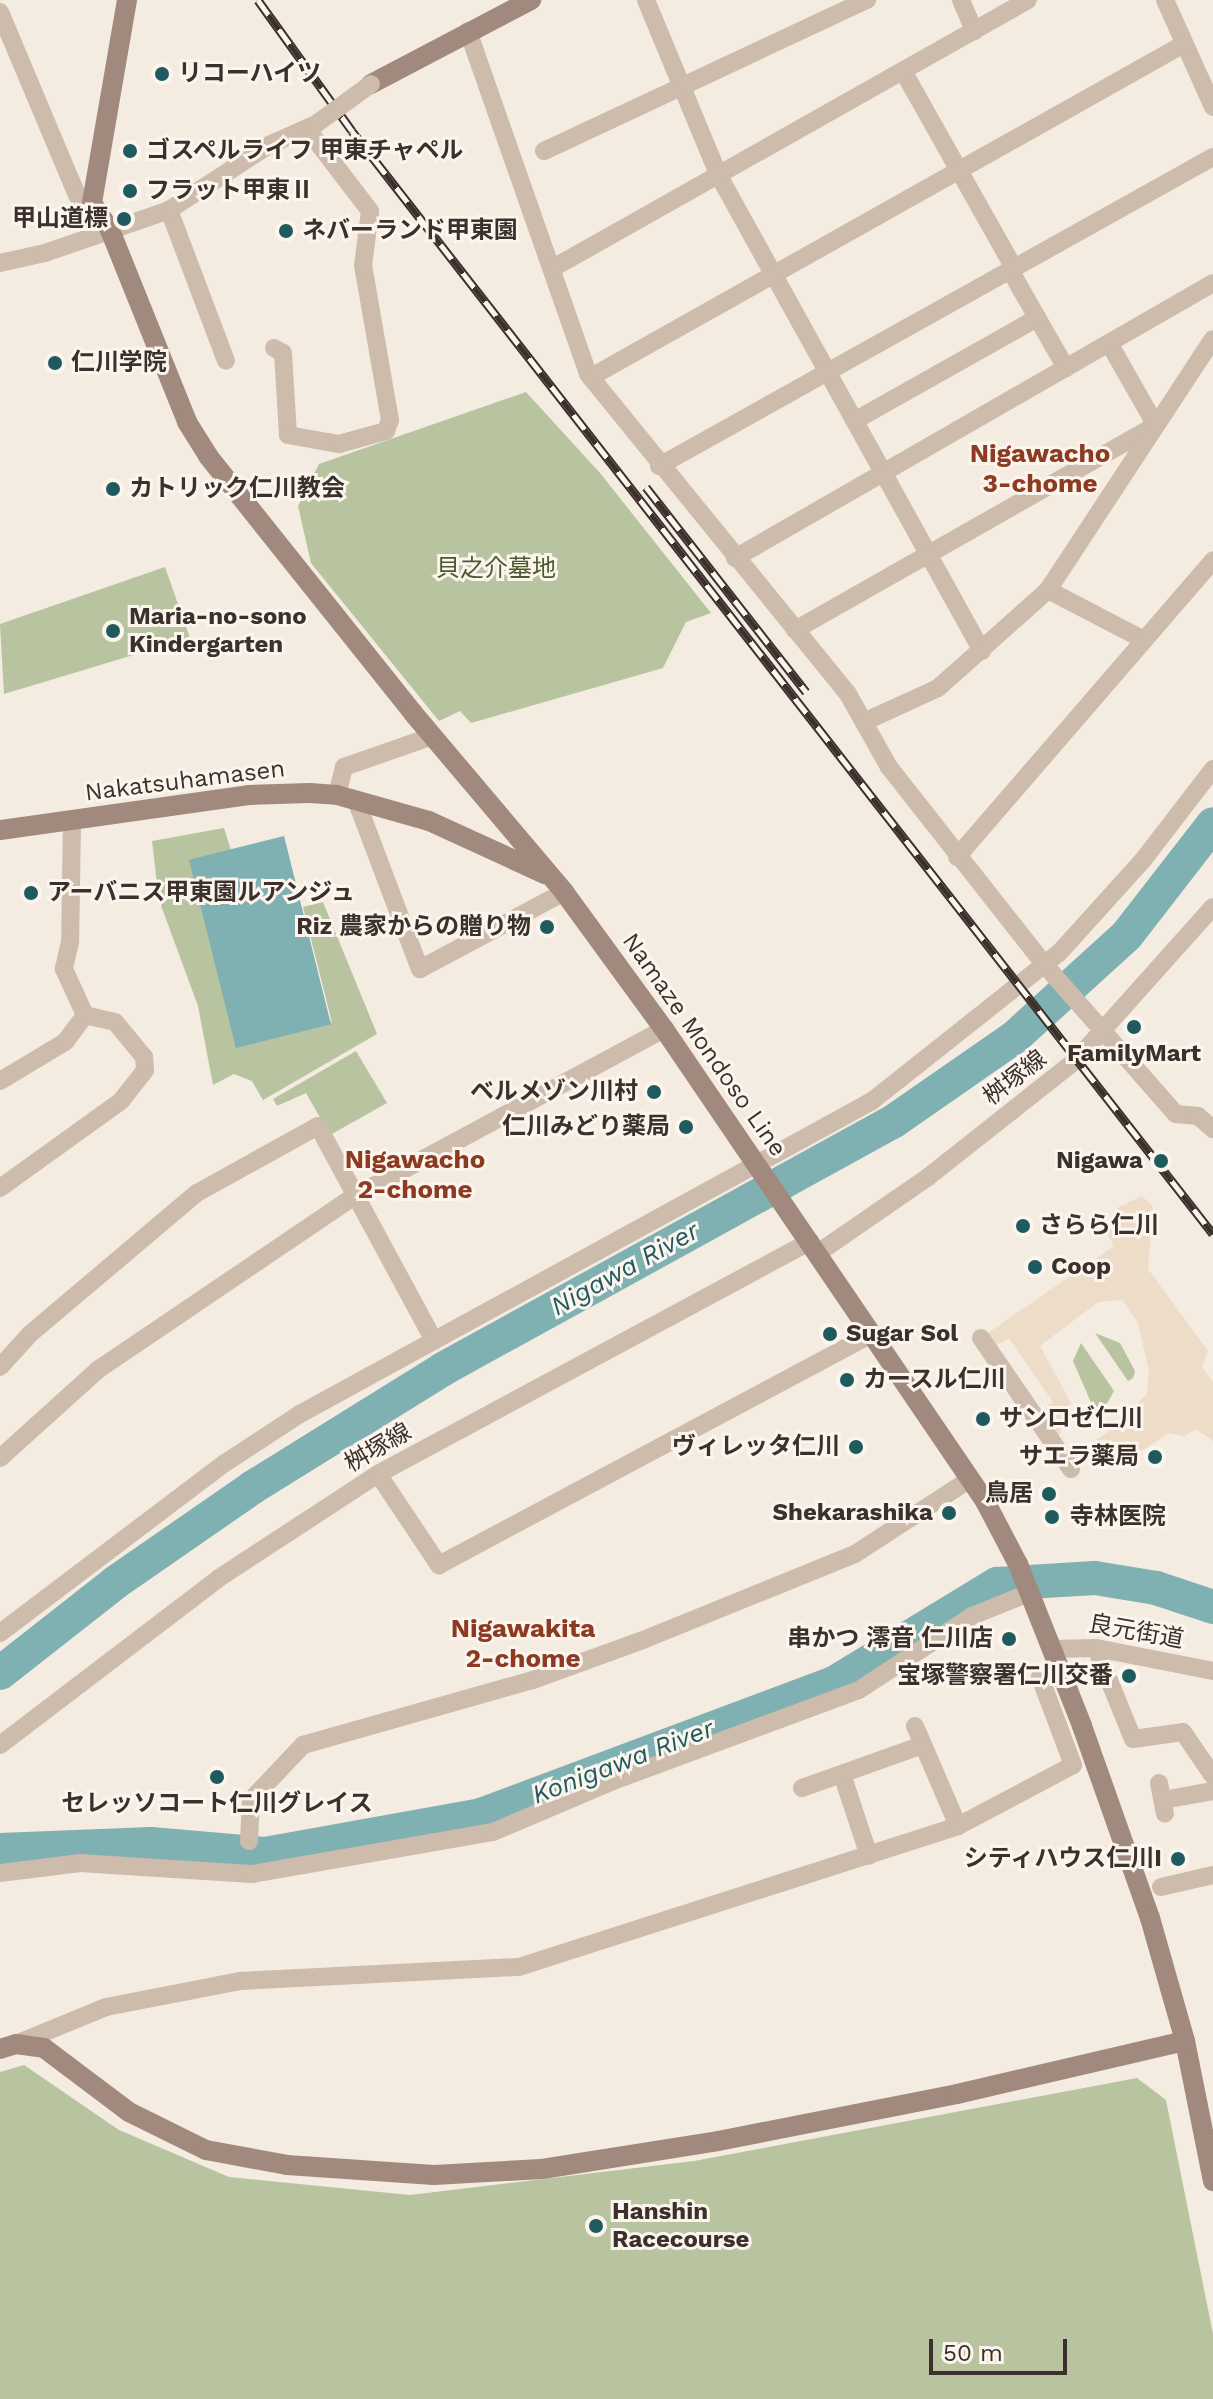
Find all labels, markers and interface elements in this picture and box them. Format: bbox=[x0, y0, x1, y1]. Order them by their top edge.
place label: リコーハイツ bbox=[178, 60, 322, 88]
marker: リコーハイツ bbox=[153, 65, 171, 83]
place label: ゴスペルライフ 甲東チャペル bbox=[146, 137, 465, 165]
marker: ゴスペルライフ 甲東チャペル bbox=[121, 142, 139, 160]
place label: フラット甲東Ⅱ bbox=[146, 177, 314, 205]
marker: フラット甲東Ⅱ bbox=[121, 182, 139, 200]
place label: 甲山道標 bbox=[12, 205, 108, 233]
marker: 甲山道標 bbox=[115, 210, 133, 228]
place label: ネバーランド甲東園 bbox=[302, 217, 518, 245]
marker: ネバーランド甲東園 bbox=[277, 222, 295, 240]
place label: 仁川学院 bbox=[71, 349, 167, 377]
marker: 仁川学院 bbox=[46, 354, 64, 372]
district label: Nigawacho 3-chome bbox=[970, 438, 1110, 500]
place label: カトリック仁川教会 bbox=[129, 475, 345, 503]
marker: カトリック仁川教会 bbox=[104, 480, 122, 498]
park label: 貝之介墓地 bbox=[436, 555, 556, 583]
place label: Maria-no-sono Kindergarten bbox=[129, 603, 307, 659]
marker: Maria-no-sono Kindergarten bbox=[104, 622, 122, 640]
street label: Nakatsuhamasen bbox=[83, 754, 287, 808]
place label: アーバニス甲東園ルアンジュ bbox=[47, 879, 358, 907]
marker: アーバニス甲東園ルアンジュ bbox=[22, 884, 40, 902]
place label: Riz 農家からの贈り物 bbox=[296, 913, 531, 941]
marker: Riz 農家からの贈り物 bbox=[538, 918, 556, 936]
street label: Namaze Mondoso Line bbox=[616, 928, 792, 1162]
marker: FamilyMart bbox=[1125, 1018, 1143, 1036]
place label: FamilyMart bbox=[1067, 1040, 1201, 1068]
street label: 桝塚線 bbox=[978, 1044, 1052, 1112]
place label: ベルメゾン川村 bbox=[470, 1078, 638, 1106]
marker: ベルメゾン川村 bbox=[645, 1083, 663, 1101]
place label: 仁川みどり薬局 bbox=[502, 1113, 670, 1141]
marker: 仁川みどり薬局 bbox=[677, 1118, 695, 1136]
district label: Nigawacho 2-chome bbox=[345, 1144, 485, 1206]
place label: Nigawa bbox=[1056, 1147, 1143, 1175]
marker: Nigawa bbox=[1150, 1150, 1172, 1172]
place label: さらら仁川 bbox=[1039, 1212, 1159, 1240]
water label: Nigawa River bbox=[546, 1216, 704, 1322]
marker: さらら仁川 bbox=[1014, 1217, 1032, 1235]
place label: Coop bbox=[1051, 1253, 1111, 1281]
marker: Coop bbox=[1026, 1258, 1044, 1276]
place label: Sugar Sol bbox=[846, 1320, 959, 1348]
marker: Sugar Sol bbox=[821, 1325, 839, 1343]
place label: カースル仁川 bbox=[863, 1366, 1007, 1394]
marker: カースル仁川 bbox=[838, 1371, 856, 1389]
place label: サンロゼ仁川 bbox=[999, 1405, 1143, 1433]
marker: サンロゼ仁川 bbox=[974, 1410, 992, 1428]
street label: 桝塚線 bbox=[340, 1418, 416, 1478]
place label: ヴィレッタ仁川 bbox=[672, 1433, 840, 1461]
marker: ヴィレッタ仁川 bbox=[847, 1438, 865, 1456]
place label: サエラ薬局 bbox=[1019, 1443, 1139, 1471]
marker: サエラ薬局 bbox=[1146, 1448, 1164, 1466]
place label: 鳥居 bbox=[985, 1480, 1033, 1508]
marker: 鳥居 bbox=[1040, 1485, 1058, 1503]
place label: Shekarashika bbox=[773, 1499, 933, 1527]
place label: 寺林医院 bbox=[1070, 1503, 1166, 1531]
marker: Shekarashika bbox=[940, 1504, 958, 1522]
marker: 寺林医院 bbox=[1041, 1506, 1063, 1528]
street label: 良元街道 bbox=[1086, 1609, 1186, 1655]
district label: Nigawakita 2-chome bbox=[451, 1613, 595, 1674]
place label: 串かつ 澪音 仁川店 bbox=[787, 1625, 993, 1653]
marker: 串かつ 澪音 仁川店 bbox=[1000, 1630, 1018, 1648]
place label: 宝塚警察署仁川交番 bbox=[897, 1662, 1113, 1690]
marker: 宝塚警察署仁川交番 bbox=[1120, 1667, 1138, 1685]
water label: Konigawa River bbox=[528, 1713, 718, 1811]
marker: セレッソコート仁川グレイス bbox=[208, 1768, 226, 1786]
place label: セレッソコート仁川グレイス bbox=[61, 1790, 373, 1818]
place label: シティハウス仁川I bbox=[962, 1845, 1162, 1873]
marker: シティハウス仁川I bbox=[1169, 1850, 1187, 1868]
place label: Hanshin Racecourse bbox=[612, 2198, 749, 2254]
marker: Hanshin Racecourse bbox=[587, 2217, 605, 2235]
scale bar bbox=[933, 2323, 1071, 2373]
text: 50 m bbox=[943, 2339, 1003, 2367]

